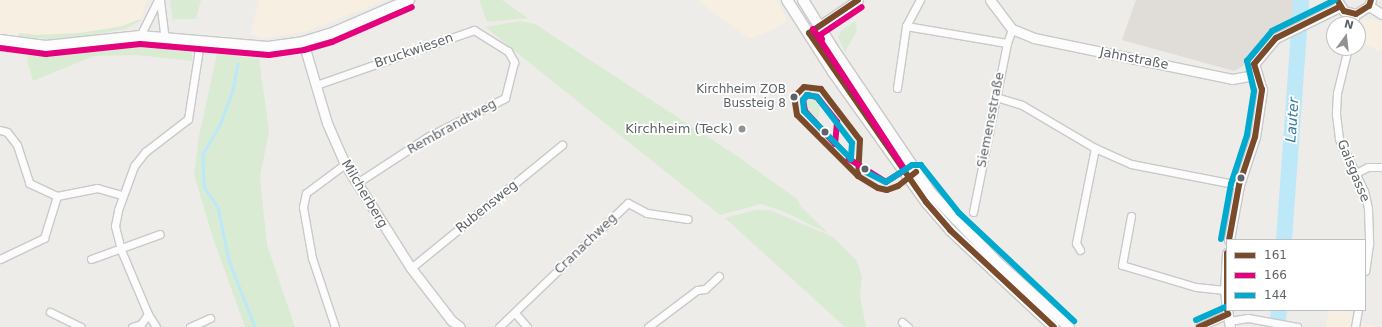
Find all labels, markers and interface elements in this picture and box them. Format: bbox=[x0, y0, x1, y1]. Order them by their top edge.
north arrow bbox=[1326, 16, 1366, 56]
text: N bbox=[1343, 17, 1355, 32]
street label: Bruckwiesen bbox=[372, 30, 456, 72]
street label: Jahnstraße bbox=[1098, 45, 1170, 73]
street label: Siemensstraße bbox=[974, 71, 1008, 169]
place label: Kirchheim ZOB Bussteig 8 bbox=[696, 83, 786, 111]
marker: Kirchheim ZOB Bussteig 8 bbox=[789, 92, 799, 102]
street label: Rembrandtweg bbox=[405, 96, 499, 158]
water label: Lauter bbox=[1282, 97, 1302, 143]
place label: Kirchheim (Teck) bbox=[625, 121, 733, 137]
marker: Kirchheim (Teck) bbox=[736, 123, 748, 135]
unlabelled marker bbox=[820, 127, 830, 137]
street label: Gaisgasse bbox=[1333, 137, 1373, 205]
street label: Milcherberg bbox=[338, 157, 390, 231]
unlabelled marker bbox=[860, 164, 870, 174]
unlabelled marker bbox=[1236, 173, 1246, 183]
street label: Rubensweg bbox=[453, 177, 521, 237]
street label: Cranachweg bbox=[551, 210, 621, 278]
legend bbox=[1226, 239, 1366, 311]
text: 161 bbox=[1264, 248, 1287, 262]
text: 166 bbox=[1264, 268, 1287, 282]
text: 144 bbox=[1264, 288, 1287, 302]

